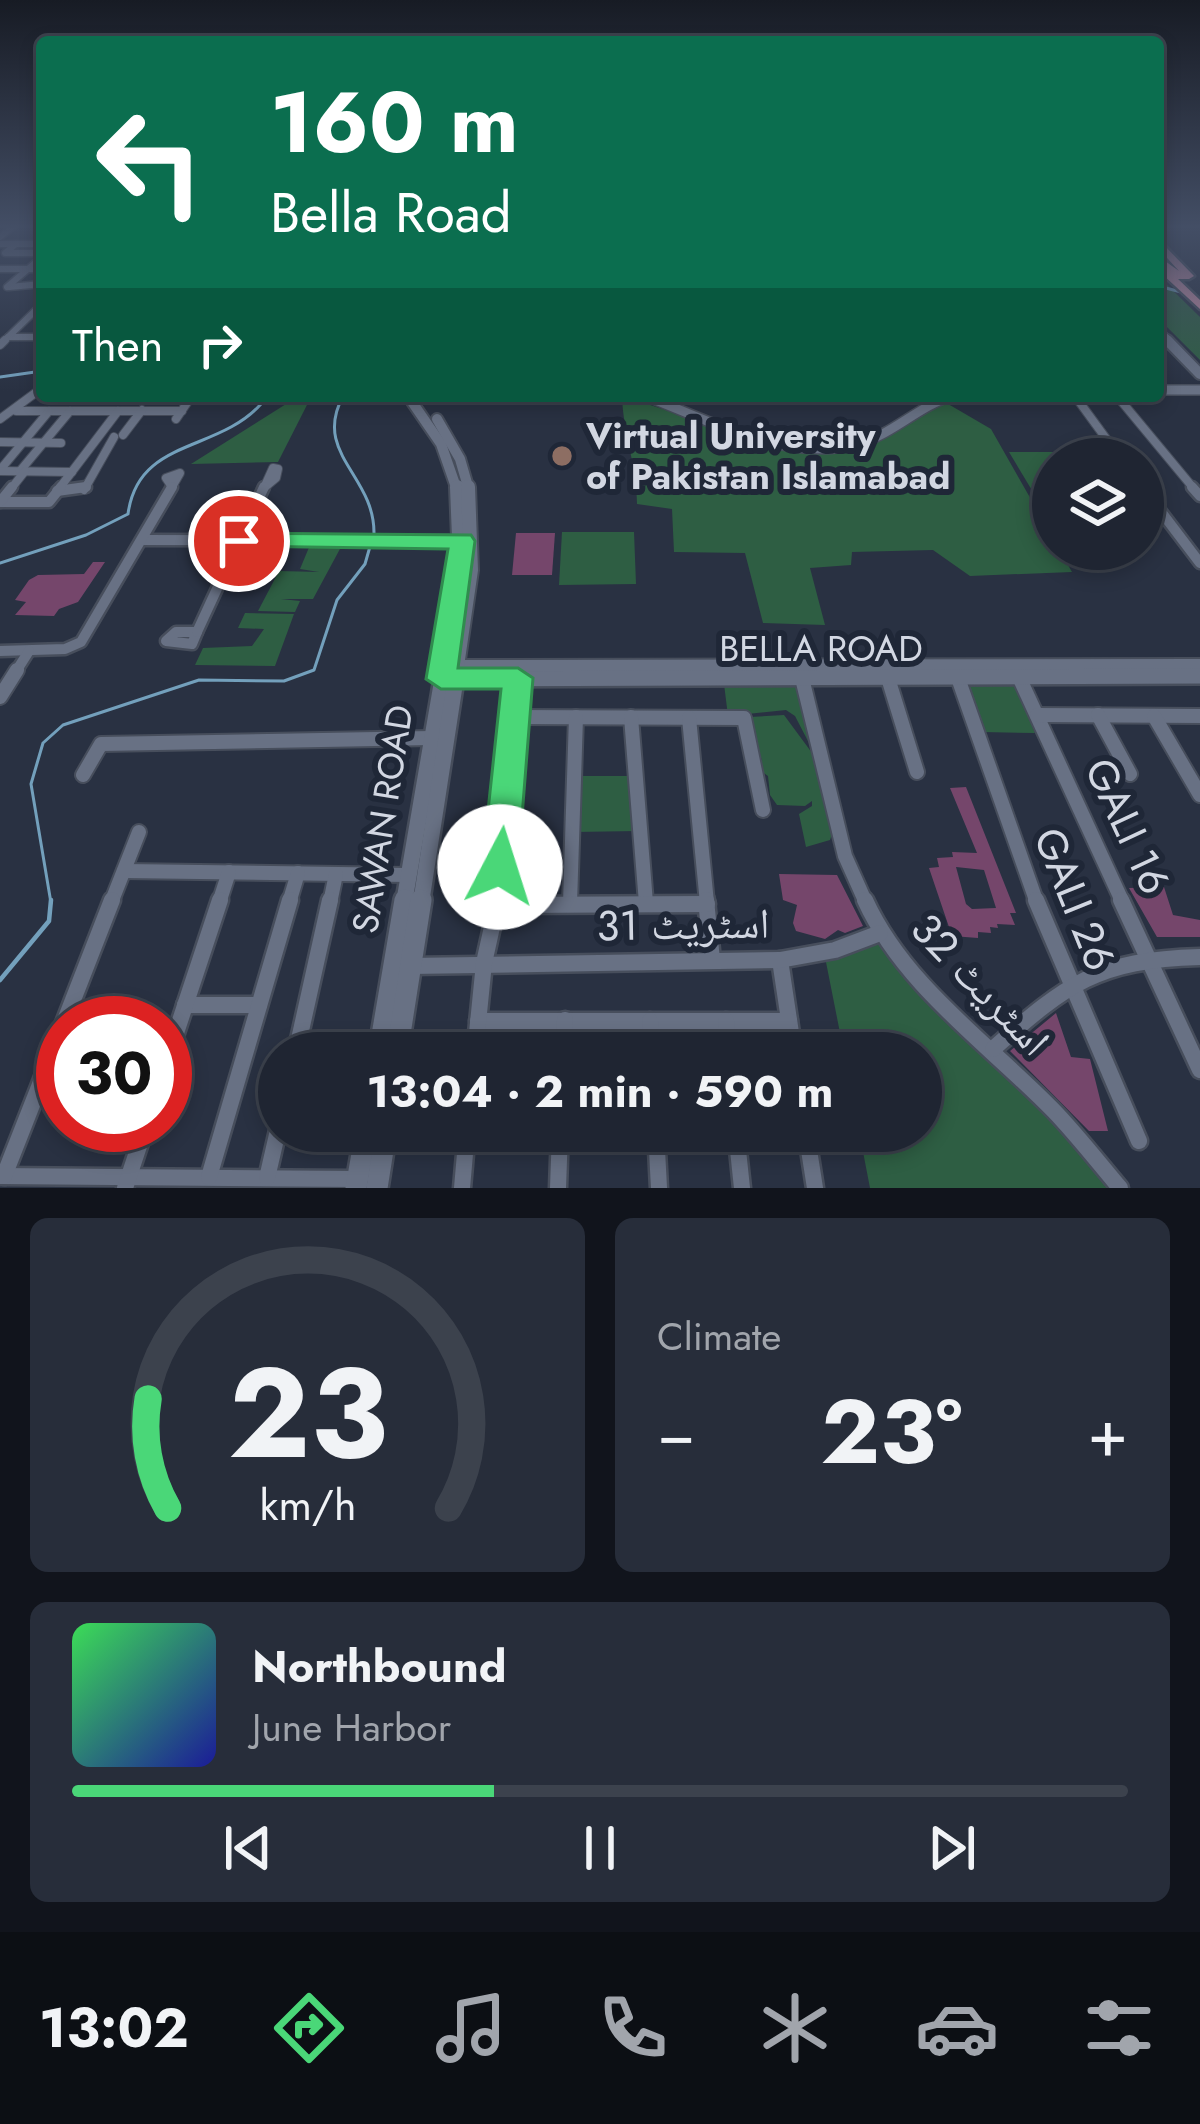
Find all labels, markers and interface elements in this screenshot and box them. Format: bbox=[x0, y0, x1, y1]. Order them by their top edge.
text: 160 m bbox=[270, 62, 519, 184]
icon: left bbox=[72, 84, 228, 240]
text: Bella Road bbox=[270, 174, 511, 252]
icon: right bbox=[187, 312, 253, 378]
text: Then bbox=[72, 313, 163, 378]
place label: Virtual University of Pakistan Islamabad bbox=[585, 409, 950, 502]
map controls bbox=[1032, 438, 1164, 570]
button: layers bbox=[1032, 438, 1164, 570]
marker: Virtual University of Pakistan Islamabad bbox=[549, 443, 575, 469]
pin bbox=[188, 490, 290, 592]
icon: arrive bbox=[206, 508, 272, 574]
street label: BELLA ROAD bbox=[719, 622, 923, 674]
street label: SAWAN ROAD bbox=[338, 701, 426, 937]
street label: GALI 16 bbox=[1069, 748, 1186, 904]
position arrow bbox=[437, 804, 563, 930]
street label: GALI 26 bbox=[1018, 819, 1131, 980]
street label: اسٹریٹ 31 bbox=[596, 892, 770, 957]
street label: اسٹریٹ 32 bbox=[897, 899, 1064, 1070]
speed limit sign: 30 bbox=[36, 996, 192, 1152]
text: 13:04 · 2 min · 590 m bbox=[366, 1059, 834, 1124]
text: Climate bbox=[657, 1308, 781, 1365]
text: 23 bbox=[228, 1323, 387, 1504]
text: 23° bbox=[821, 1367, 963, 1497]
text: − bbox=[657, 1385, 696, 1481]
text: + bbox=[1087, 1385, 1128, 1481]
text: km/h bbox=[259, 1474, 356, 1536]
text: Northbound bbox=[252, 1634, 507, 1699]
text: June Harbor bbox=[252, 1699, 451, 1756]
icon: previous bbox=[215, 1815, 281, 1881]
icon: pause bbox=[567, 1815, 633, 1881]
icon: next bbox=[919, 1815, 985, 1881]
icon: directions bbox=[267, 1986, 351, 2070]
icon: music bbox=[429, 1986, 513, 2070]
icon: phone bbox=[591, 1986, 675, 2070]
icon: climate bbox=[753, 1986, 837, 2070]
icon: car bbox=[915, 1986, 999, 2070]
icon: filters bbox=[1077, 1986, 1161, 2070]
text: 13:02 bbox=[39, 1989, 189, 2067]

